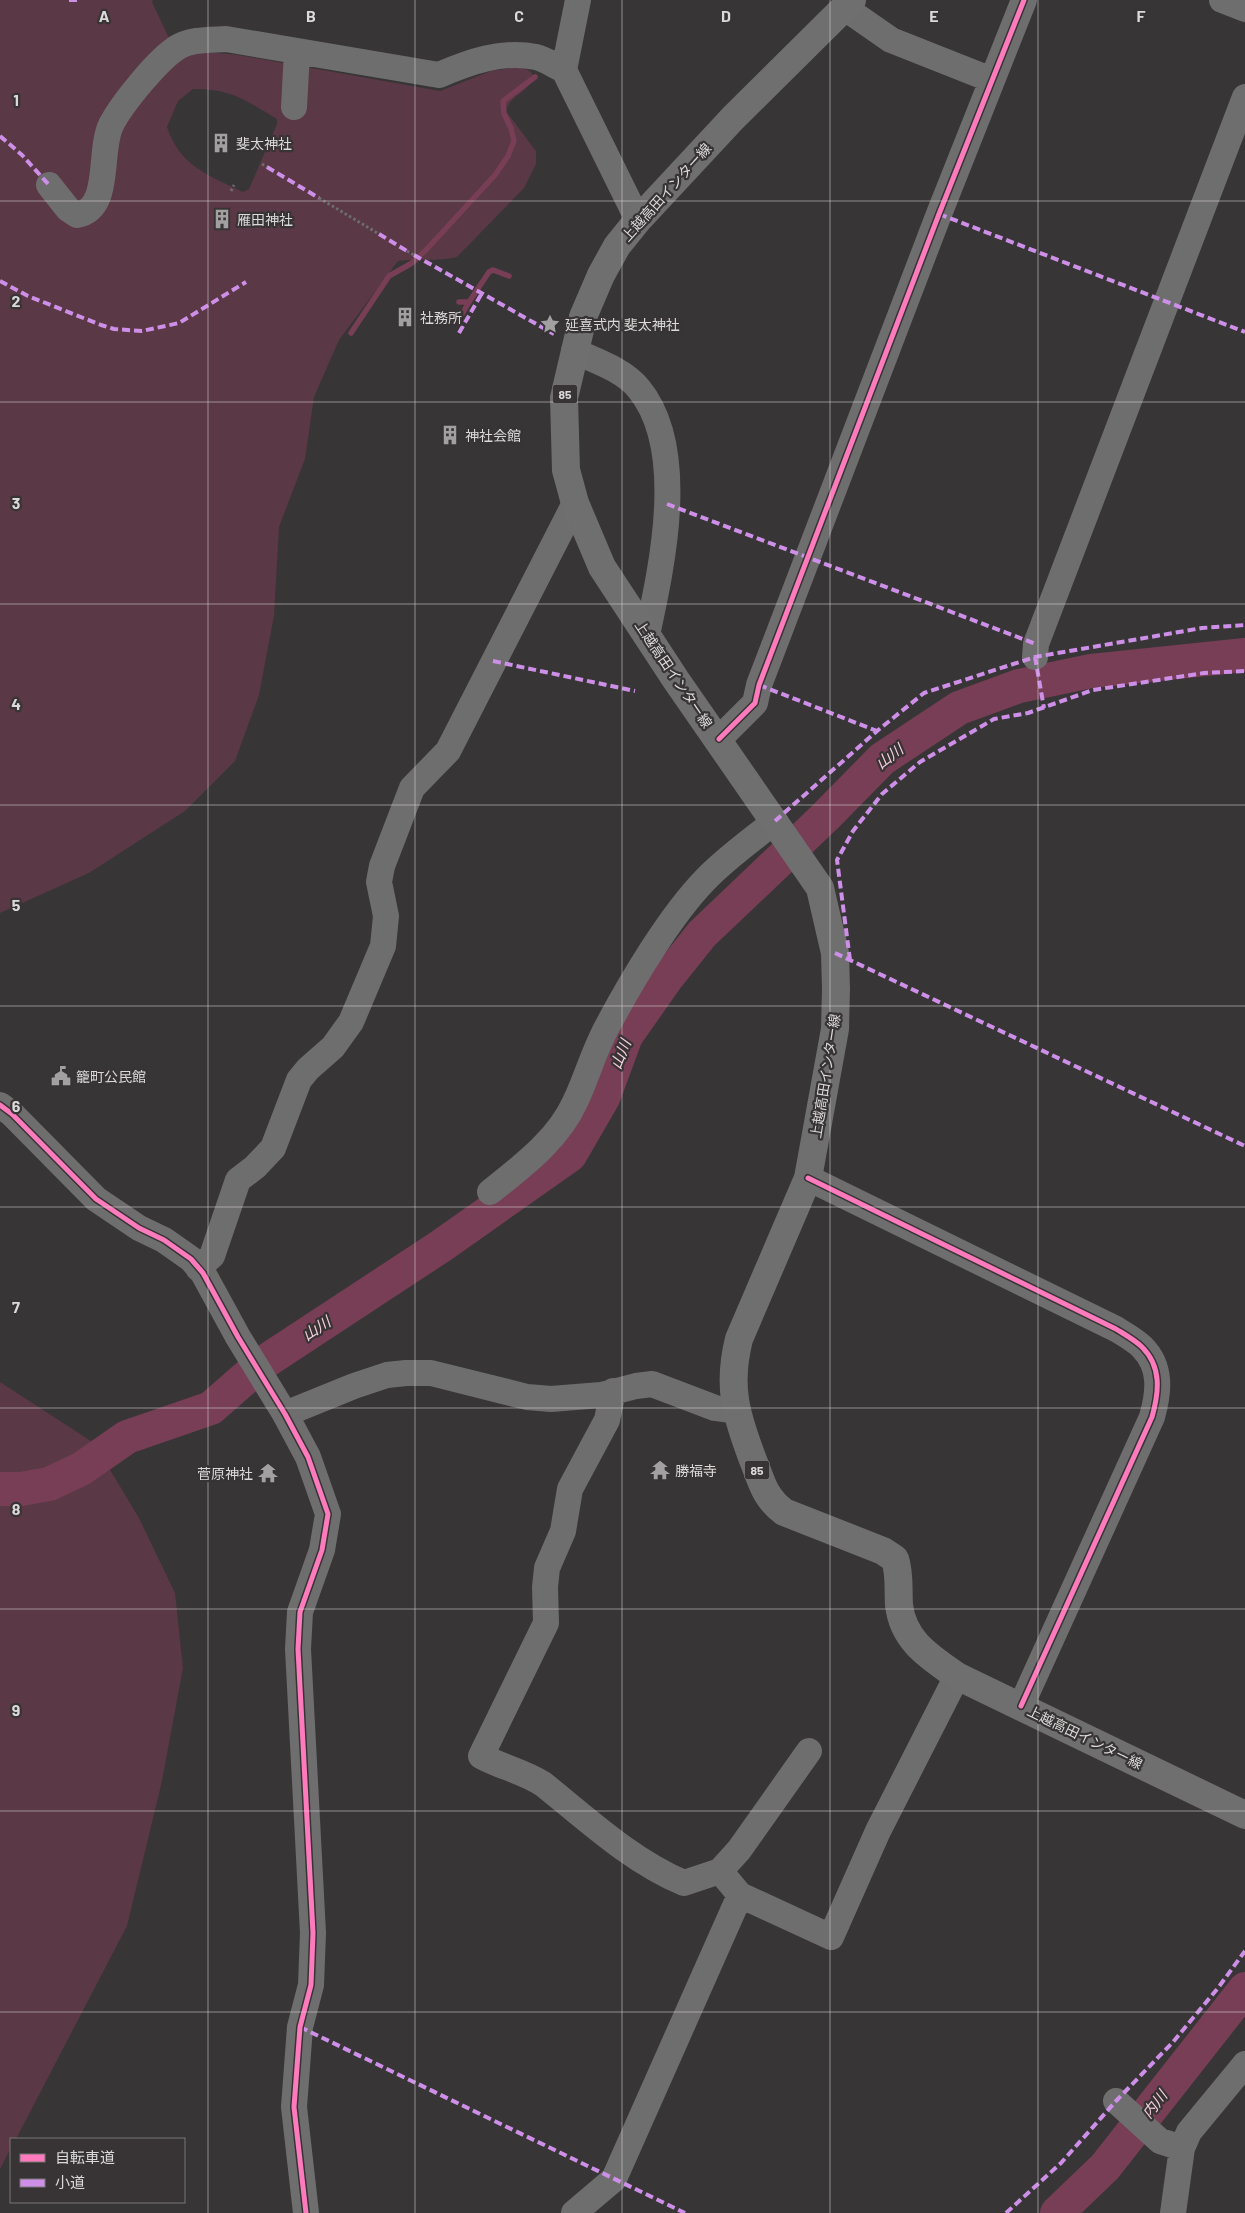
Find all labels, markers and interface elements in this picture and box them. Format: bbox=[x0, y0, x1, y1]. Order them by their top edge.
text: A bbox=[99, 6, 110, 25]
text: B bbox=[306, 6, 316, 25]
text: C bbox=[514, 6, 524, 25]
text: D bbox=[721, 6, 731, 25]
text: E bbox=[929, 6, 939, 25]
text: F bbox=[1137, 6, 1146, 25]
text: 1 bbox=[13, 90, 19, 109]
building icon: 斐太神社 bbox=[210, 132, 232, 154]
place label: 斐太神社 bbox=[236, 135, 292, 152]
street label: 上越高田インター線 bbox=[618, 139, 714, 245]
building icon: 雁田神社 bbox=[211, 208, 233, 230]
place label: 雁田神社 bbox=[237, 211, 293, 228]
text: 2 bbox=[12, 291, 21, 310]
building icon: 社務所 bbox=[394, 306, 416, 328]
place label: 社務所 bbox=[420, 309, 462, 326]
place icon: 延喜式内 斐太神社 bbox=[539, 313, 561, 335]
place label: 延喜式内 斐太神社 bbox=[565, 316, 680, 333]
road number: 85 bbox=[552, 384, 578, 404]
building icon: 神社会館 bbox=[439, 424, 461, 446]
place label: 神社会館 bbox=[465, 427, 521, 444]
text: 3 bbox=[12, 493, 20, 512]
street label: 上越高田インター線 bbox=[632, 617, 716, 731]
text: 4 bbox=[11, 694, 21, 713]
water label: 山川 bbox=[872, 739, 908, 772]
text: 5 bbox=[12, 895, 21, 914]
street label: 上越高田インター線 bbox=[807, 1012, 843, 1140]
water label: 山川 bbox=[606, 1035, 635, 1071]
public building icon: 籠町公民館 bbox=[50, 1065, 72, 1087]
place label: 籠町公民館 bbox=[76, 1068, 146, 1085]
text: 6 bbox=[12, 1096, 21, 1115]
text: 7 bbox=[12, 1297, 20, 1316]
water label: 山川 bbox=[299, 1311, 335, 1344]
temple icon: 勝福寺 bbox=[649, 1459, 671, 1481]
road number: 85 bbox=[744, 1460, 770, 1480]
temple icon: 菅原神社 bbox=[257, 1462, 279, 1484]
place label: 勝福寺 bbox=[675, 1462, 717, 1479]
place label: 菅原神社 bbox=[197, 1465, 253, 1482]
text: 8 bbox=[12, 1499, 21, 1518]
text: 9 bbox=[12, 1700, 20, 1719]
street label: 上越高田インター線 bbox=[1025, 1702, 1145, 1772]
water label: 内川 bbox=[1138, 2085, 1172, 2121]
legend bbox=[10, 2138, 185, 2203]
text: 自転車道 bbox=[55, 2148, 115, 2166]
text: 小道 bbox=[55, 2173, 85, 2191]

